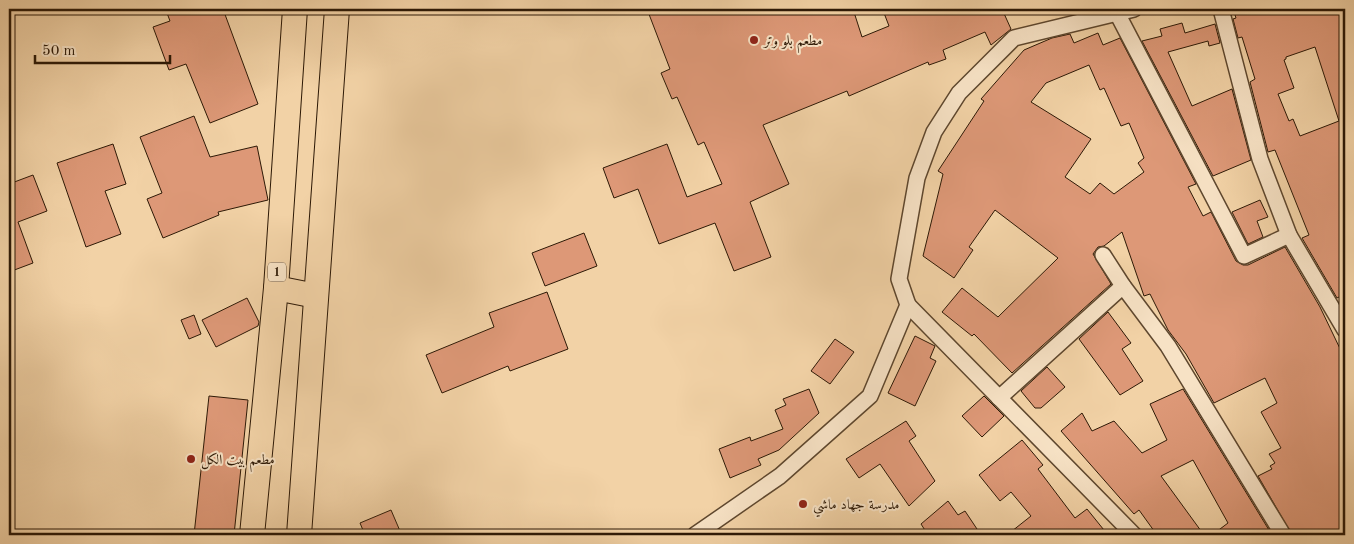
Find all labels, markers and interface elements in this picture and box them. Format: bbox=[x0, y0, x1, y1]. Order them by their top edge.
scale bar bbox=[35, 32, 170, 64]
marker: مطعم بلو وتر bbox=[748, 34, 760, 46]
place label: مطعم بلو وتر bbox=[762, 34, 822, 54]
text: 50 m bbox=[42, 44, 76, 59]
road number: 1 bbox=[268, 262, 286, 282]
place label: مطعم بيت الكل bbox=[201, 452, 275, 473]
marker: مطعم بيت الكل bbox=[185, 453, 197, 465]
marker: مدرسة جهاد ماشي bbox=[797, 498, 809, 510]
place label: مدرسة جهاد ماشي bbox=[813, 498, 900, 518]

